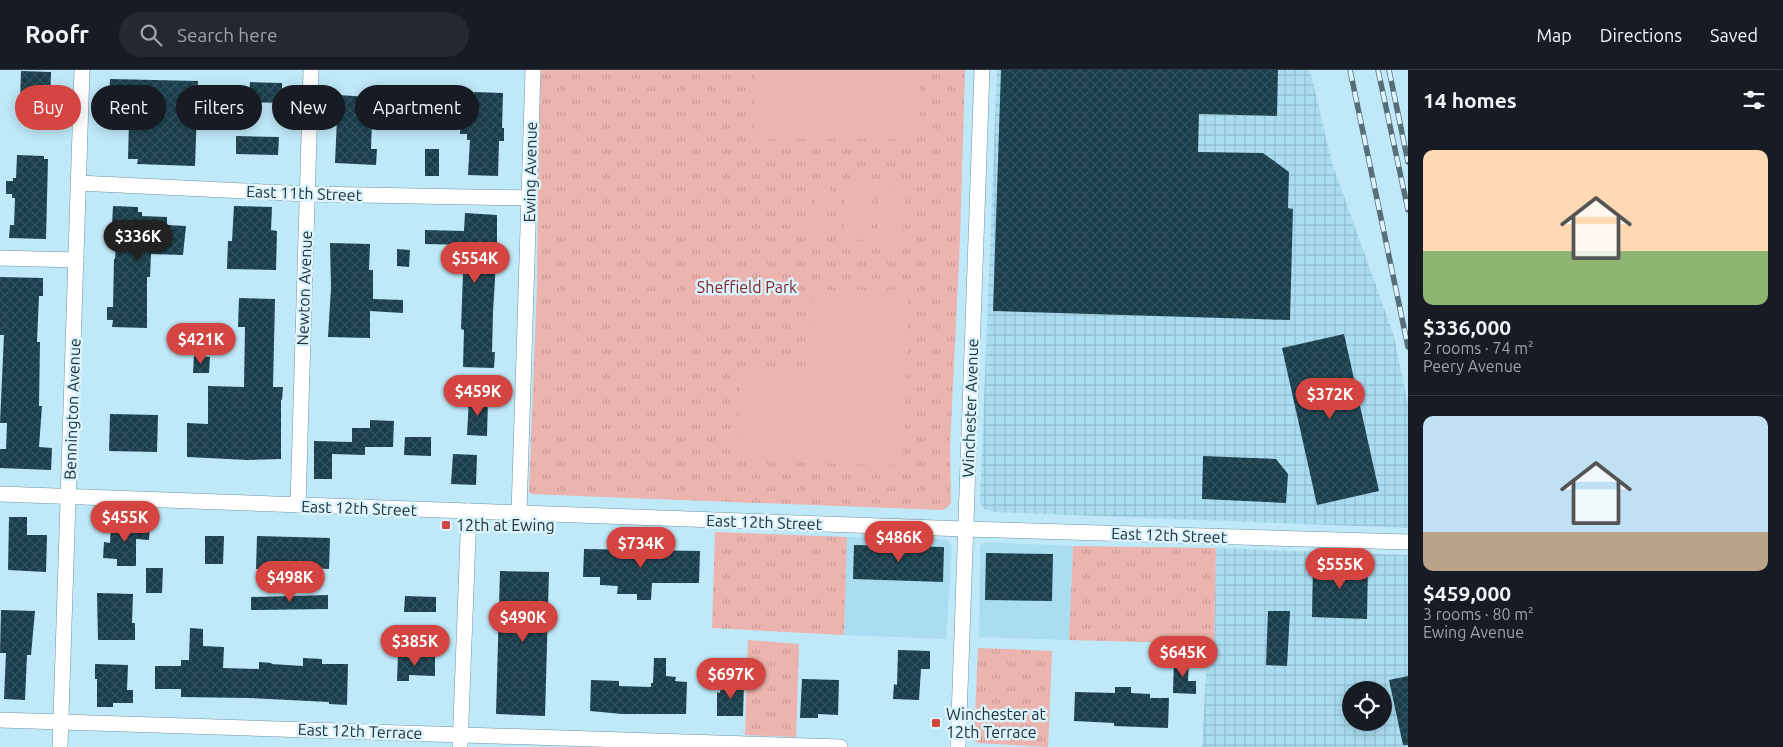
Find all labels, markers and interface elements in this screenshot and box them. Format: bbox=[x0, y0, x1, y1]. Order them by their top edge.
search box bbox=[119, 12, 469, 57]
text: Roofr bbox=[25, 21, 89, 48]
icon: search bbox=[137, 21, 165, 49]
text: Search here bbox=[177, 24, 277, 46]
text: Map bbox=[1536, 25, 1572, 45]
text: Directions bbox=[1600, 25, 1682, 45]
text: Saved bbox=[1710, 25, 1758, 45]
chip: Buy bbox=[15, 85, 81, 130]
chip: Rent bbox=[91, 85, 166, 130]
chip: Filters bbox=[176, 85, 262, 130]
chip: New bbox=[272, 85, 345, 130]
chip: Apartment bbox=[355, 85, 479, 130]
icon: filters bbox=[1740, 86, 1768, 114]
text: 14 homes bbox=[1423, 88, 1517, 112]
street label: Ewing Avenue bbox=[520, 121, 540, 223]
street label: East 11th Street bbox=[246, 182, 363, 204]
icon: home bbox=[1551, 183, 1641, 273]
pin: $336K bbox=[103, 220, 173, 262]
text: $336K bbox=[115, 227, 161, 245]
street label: Newton Avenue bbox=[293, 230, 315, 346]
pin: $554K bbox=[440, 242, 510, 284]
text: $554K bbox=[452, 249, 498, 267]
park label: Sheffield Park bbox=[697, 278, 797, 296]
text: $336,000 bbox=[1423, 315, 1511, 339]
pin: $421K bbox=[166, 322, 236, 365]
text: $421K bbox=[178, 330, 224, 348]
street label: Bennington Avenue bbox=[61, 338, 83, 480]
street label: Winchester Avenue bbox=[959, 338, 981, 478]
text: 2 rooms · 74 m² bbox=[1423, 339, 1534, 357]
text: Peery Avenue bbox=[1423, 357, 1522, 375]
pin: $459K bbox=[443, 374, 513, 417]
pin: $372K bbox=[1295, 378, 1365, 420]
text: $459K bbox=[455, 382, 501, 400]
text: $372K bbox=[1307, 385, 1353, 403]
icon: home bbox=[1551, 448, 1641, 538]
street label: East 12th Street bbox=[301, 497, 418, 519]
pin: $455K bbox=[90, 500, 160, 543]
text: $455K bbox=[102, 508, 148, 526]
street label: East 12th Street bbox=[706, 511, 823, 533]
place label: 12th at Ewing bbox=[456, 516, 555, 534]
marker: 12th at Ewing bbox=[440, 519, 452, 531]
pin: $486K bbox=[864, 520, 934, 563]
street label: East 12th Street bbox=[1111, 524, 1228, 546]
pin: $734K bbox=[606, 526, 676, 569]
text: $486K bbox=[876, 528, 922, 546]
text: $734K bbox=[618, 534, 664, 552]
pin: $555K bbox=[1305, 548, 1375, 590]
text: $555K bbox=[1317, 555, 1363, 573]
pin: $498K bbox=[255, 560, 325, 603]
text: $498K bbox=[267, 568, 313, 586]
text: $459,000 bbox=[1423, 581, 1511, 605]
pin: $490K bbox=[488, 600, 558, 643]
text: 3 rooms · 80 m² bbox=[1423, 605, 1534, 623]
text: $490K bbox=[500, 608, 546, 626]
text: Ewing Avenue bbox=[1423, 623, 1524, 641]
pin: $385K bbox=[380, 624, 450, 667]
text: $385K bbox=[392, 632, 438, 650]
pin: $645K bbox=[1148, 636, 1218, 678]
text: $645K bbox=[1160, 643, 1206, 661]
pin: $697K bbox=[696, 658, 766, 700]
text: $697K bbox=[708, 665, 754, 683]
map controls bbox=[1342, 681, 1392, 731]
button: locate bbox=[1342, 681, 1392, 731]
place label: Winchester at 12th Terrace bbox=[946, 705, 1047, 741]
marker: Winchester at 12th Terrace bbox=[930, 717, 942, 729]
street label: East 12th Terrace bbox=[297, 720, 423, 742]

